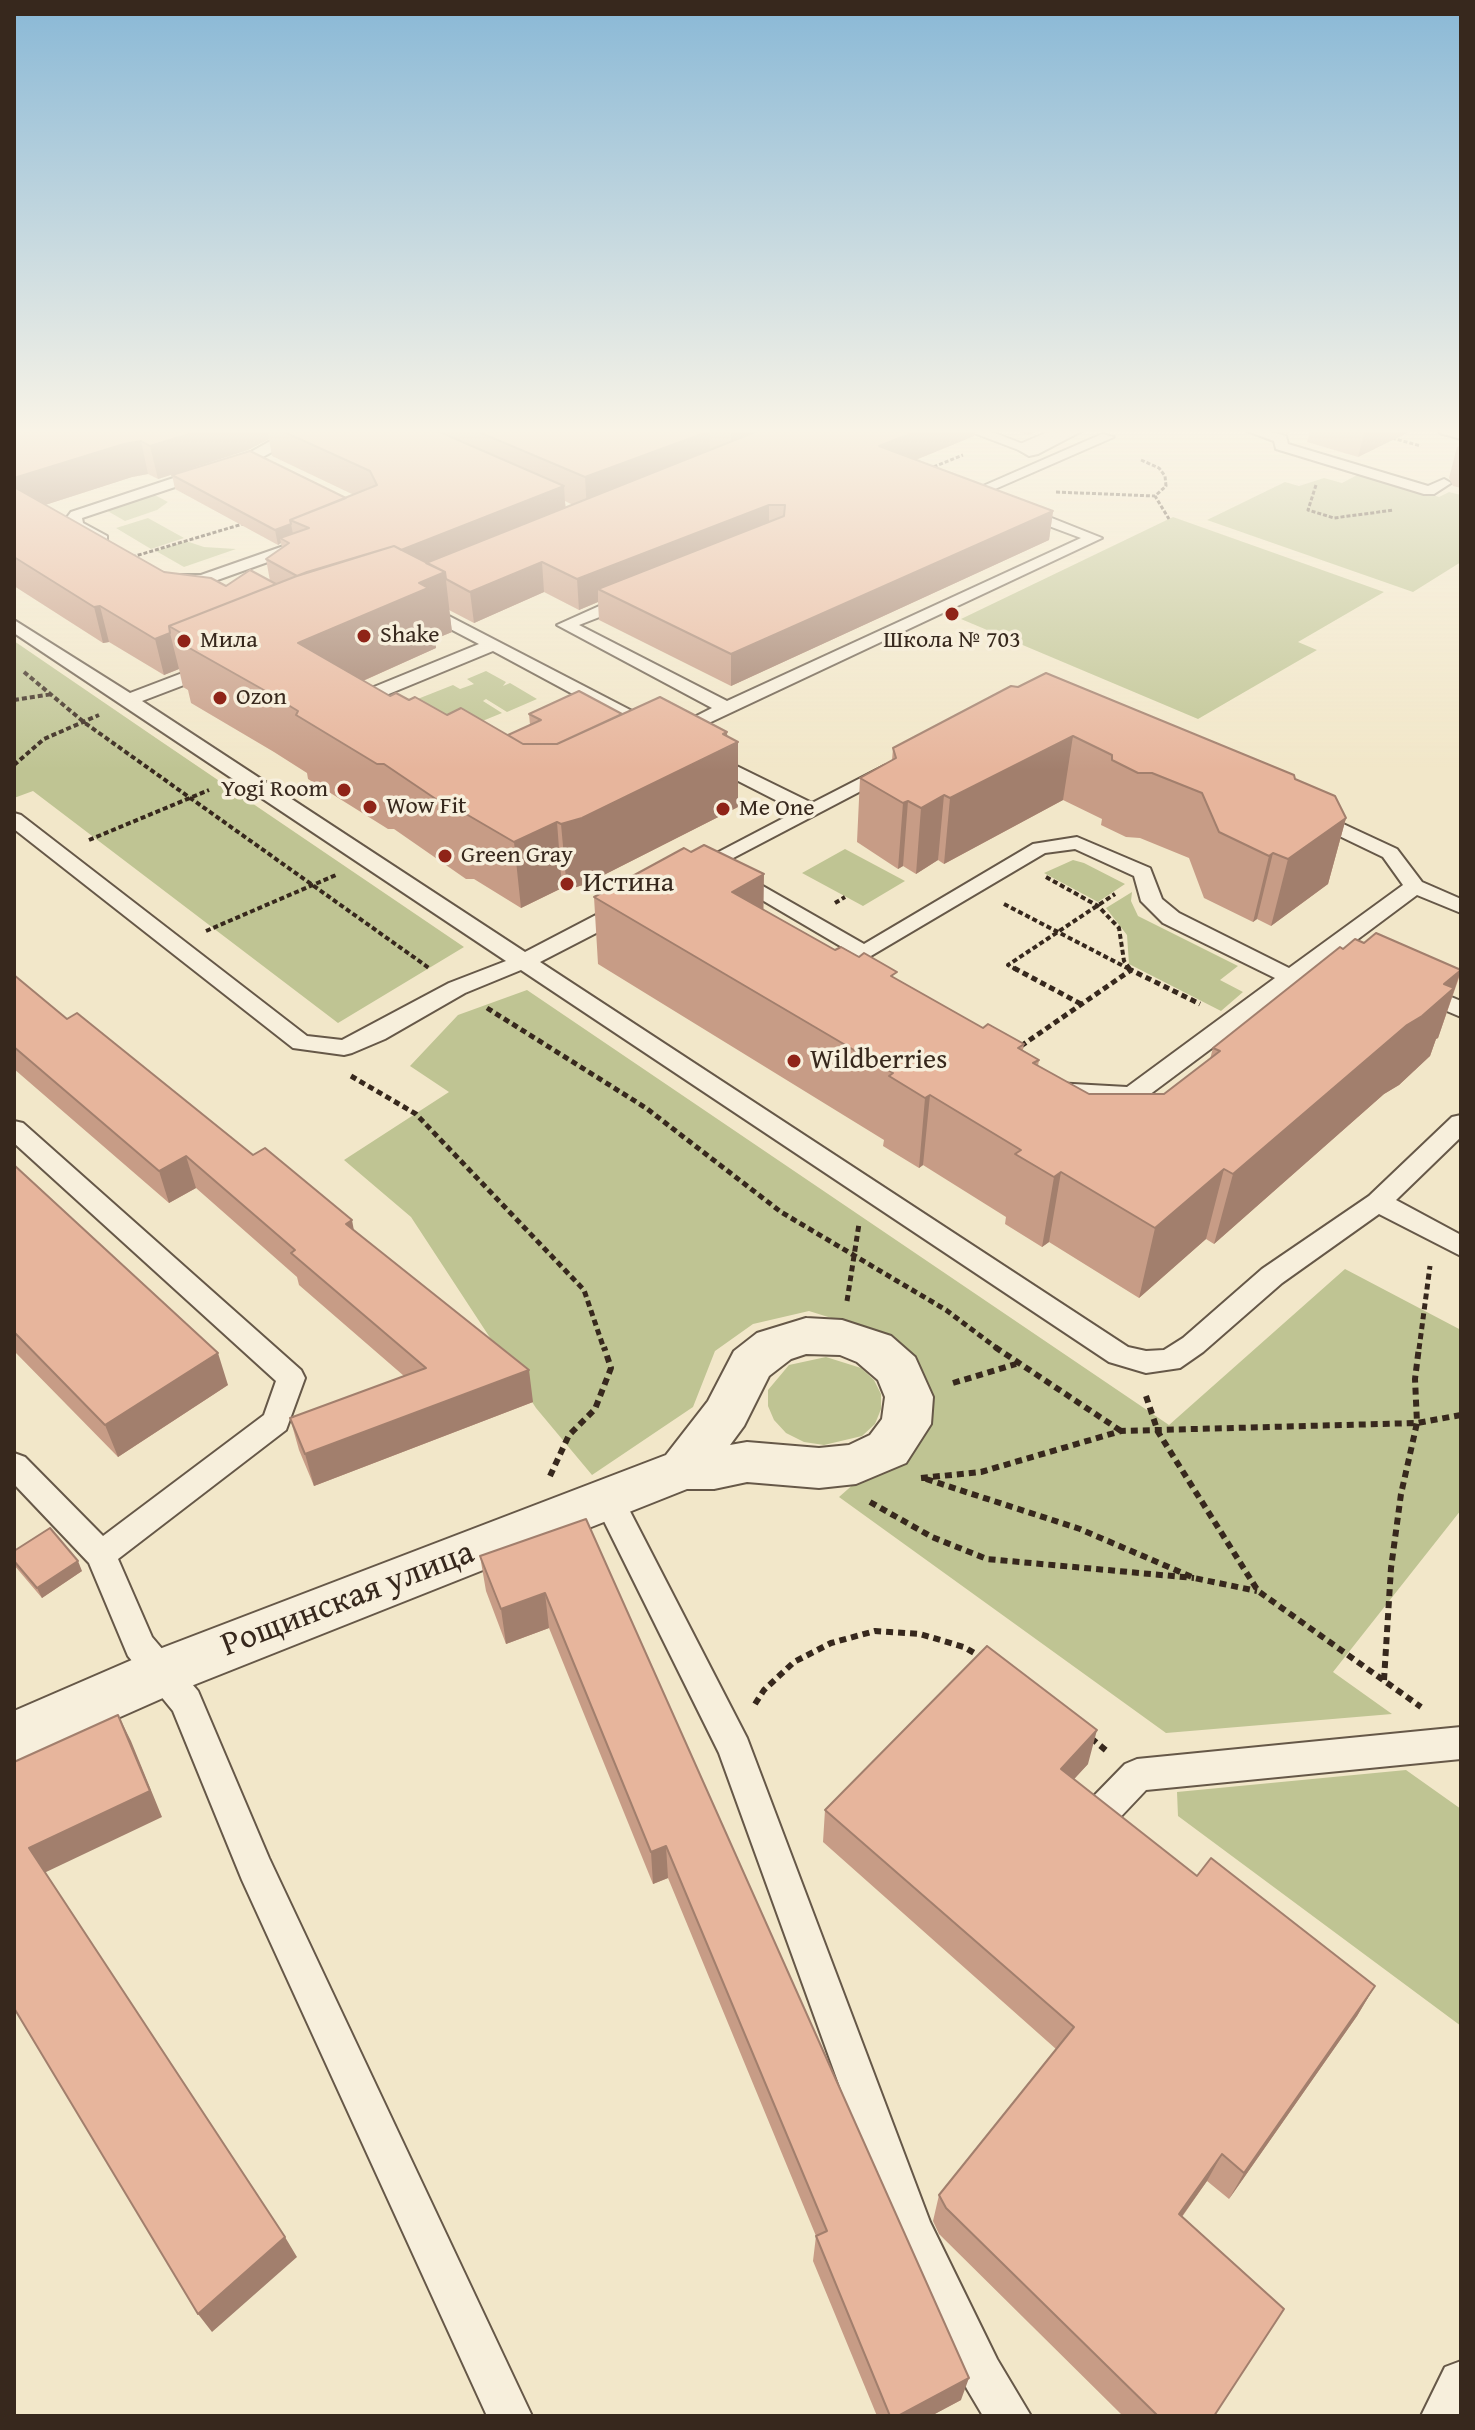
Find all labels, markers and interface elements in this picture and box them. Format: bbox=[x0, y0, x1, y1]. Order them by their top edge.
marker: Школа № 703 bbox=[943, 605, 961, 623]
place label: Shake bbox=[380, 622, 440, 650]
place label: Мила bbox=[200, 627, 258, 655]
marker: Shake bbox=[355, 627, 373, 645]
place label: Школа № 703 bbox=[883, 627, 1021, 655]
marker: Мила bbox=[175, 632, 193, 650]
place label: Ozon bbox=[236, 684, 287, 712]
marker: Ozon bbox=[211, 689, 229, 707]
place label: Yogi Room bbox=[221, 776, 328, 804]
marker: Yogi Room bbox=[335, 781, 353, 799]
place label: Wow Fit bbox=[386, 793, 467, 821]
place label: Me One bbox=[739, 795, 815, 823]
marker: Wow Fit bbox=[361, 798, 379, 816]
marker: Me One bbox=[714, 800, 732, 818]
place label: Green Gray bbox=[461, 842, 573, 870]
marker: Green Gray bbox=[436, 847, 454, 865]
place label: Истина bbox=[583, 867, 674, 901]
marker: Истина bbox=[558, 875, 576, 893]
place label: Wildberries bbox=[810, 1044, 947, 1078]
marker: Wildberries bbox=[785, 1052, 803, 1070]
street label: Рощинская улица bbox=[216, 1533, 480, 1667]

